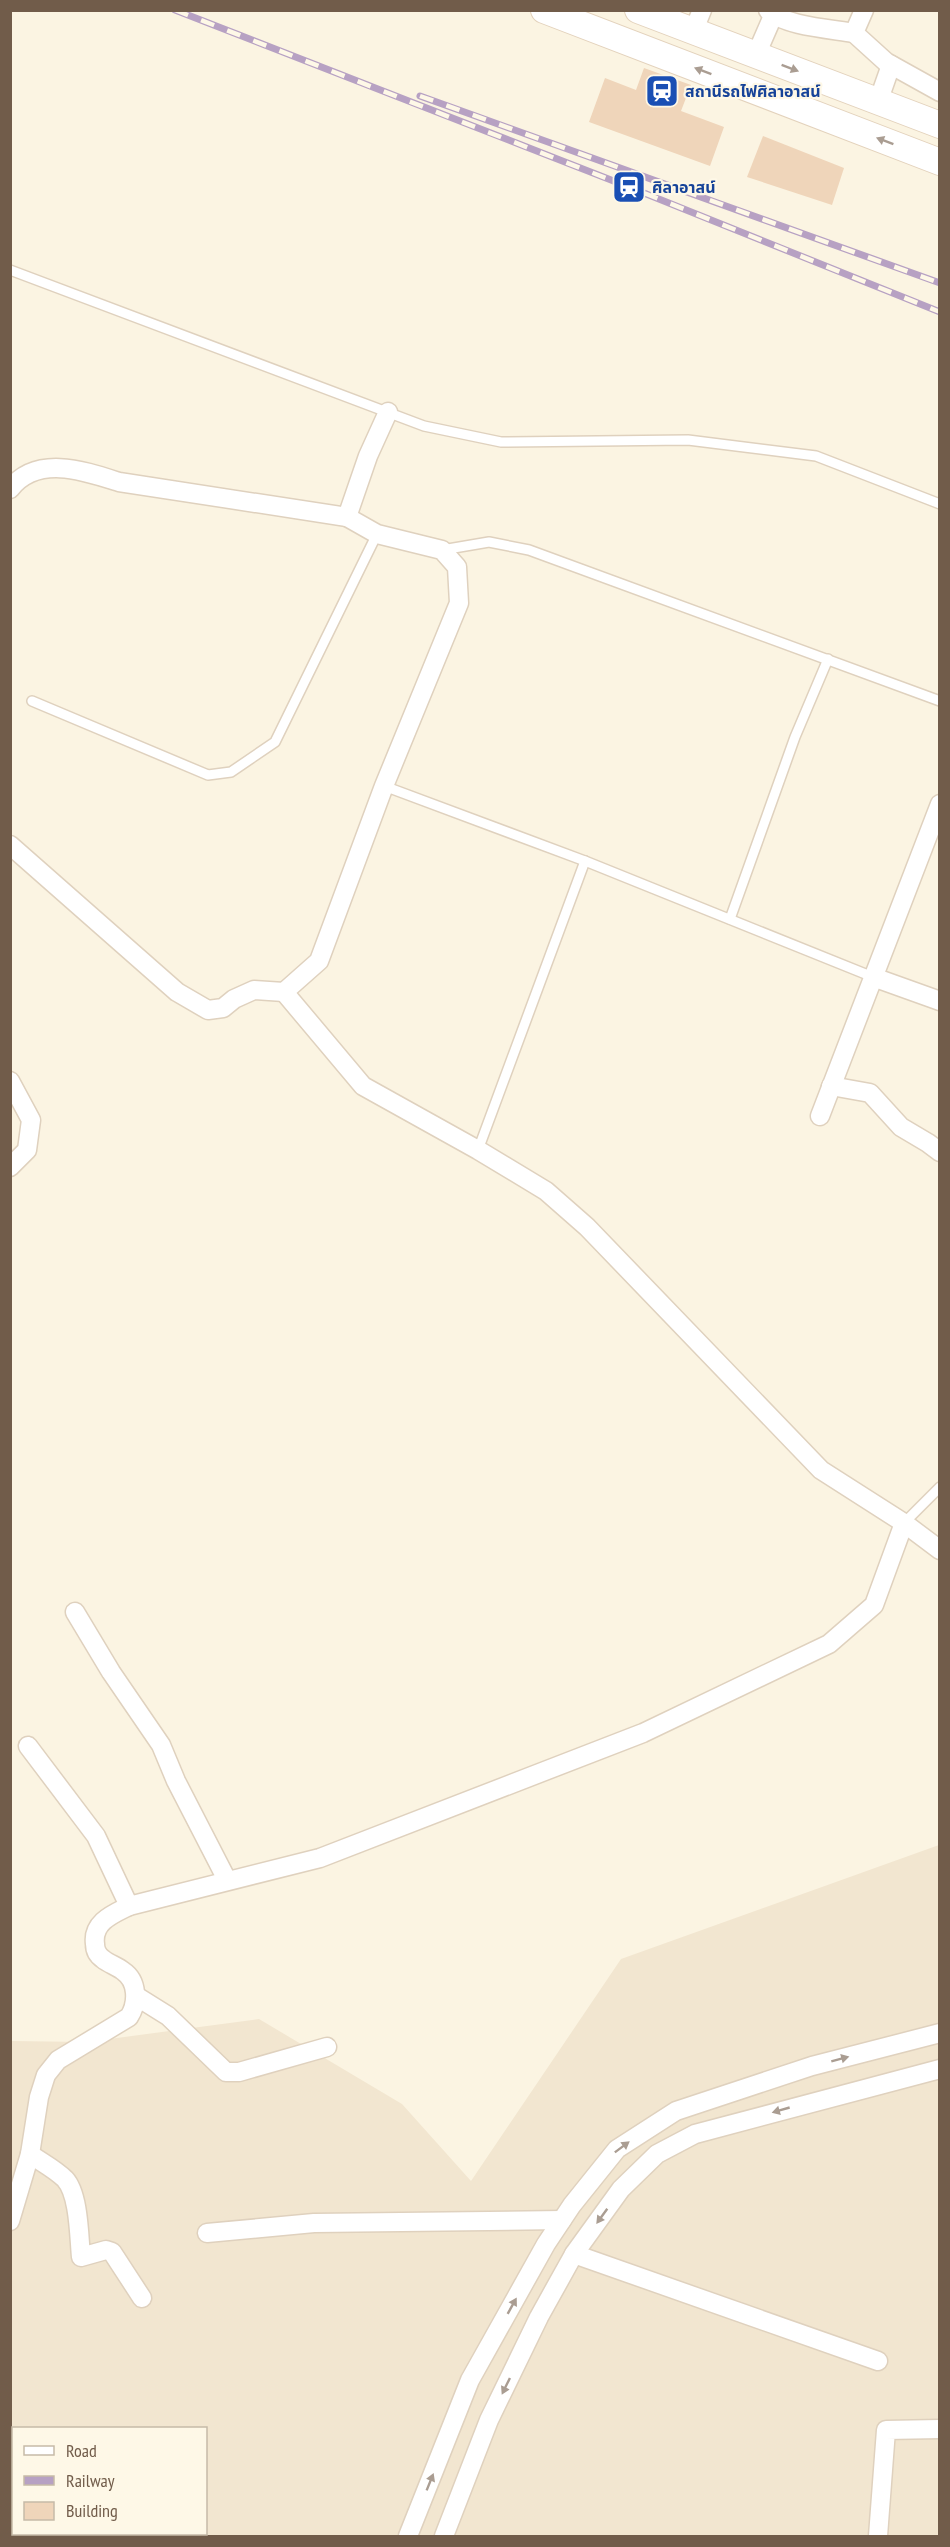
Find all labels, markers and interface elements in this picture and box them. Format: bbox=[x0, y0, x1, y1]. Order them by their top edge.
one-way arrow bbox=[782, 64, 800, 74]
one-way arrow bbox=[694, 66, 712, 76]
station icon: สถานีรถไฟศิลาอาสน์ bbox=[644, 73, 680, 109]
place label: สถานีรถไฟศิลาอาสน์ bbox=[685, 81, 821, 101]
one-way arrow bbox=[876, 136, 894, 146]
station icon: ศิลาอาสน์ bbox=[611, 169, 647, 205]
place label: ศิลาอาสน์ bbox=[652, 177, 716, 197]
one-way arrow bbox=[831, 2054, 850, 2064]
one-way arrow bbox=[772, 2106, 790, 2115]
one-way arrow bbox=[615, 2141, 630, 2153]
one-way arrow bbox=[596, 2208, 608, 2224]
one-way arrow bbox=[507, 2297, 517, 2314]
one-way arrow bbox=[501, 2377, 511, 2394]
legend bbox=[12, 2427, 207, 2535]
text: Road bbox=[66, 2439, 97, 2462]
text: Railway bbox=[66, 2469, 115, 2492]
one-way arrow bbox=[425, 2473, 435, 2491]
text: Building bbox=[66, 2499, 118, 2522]

